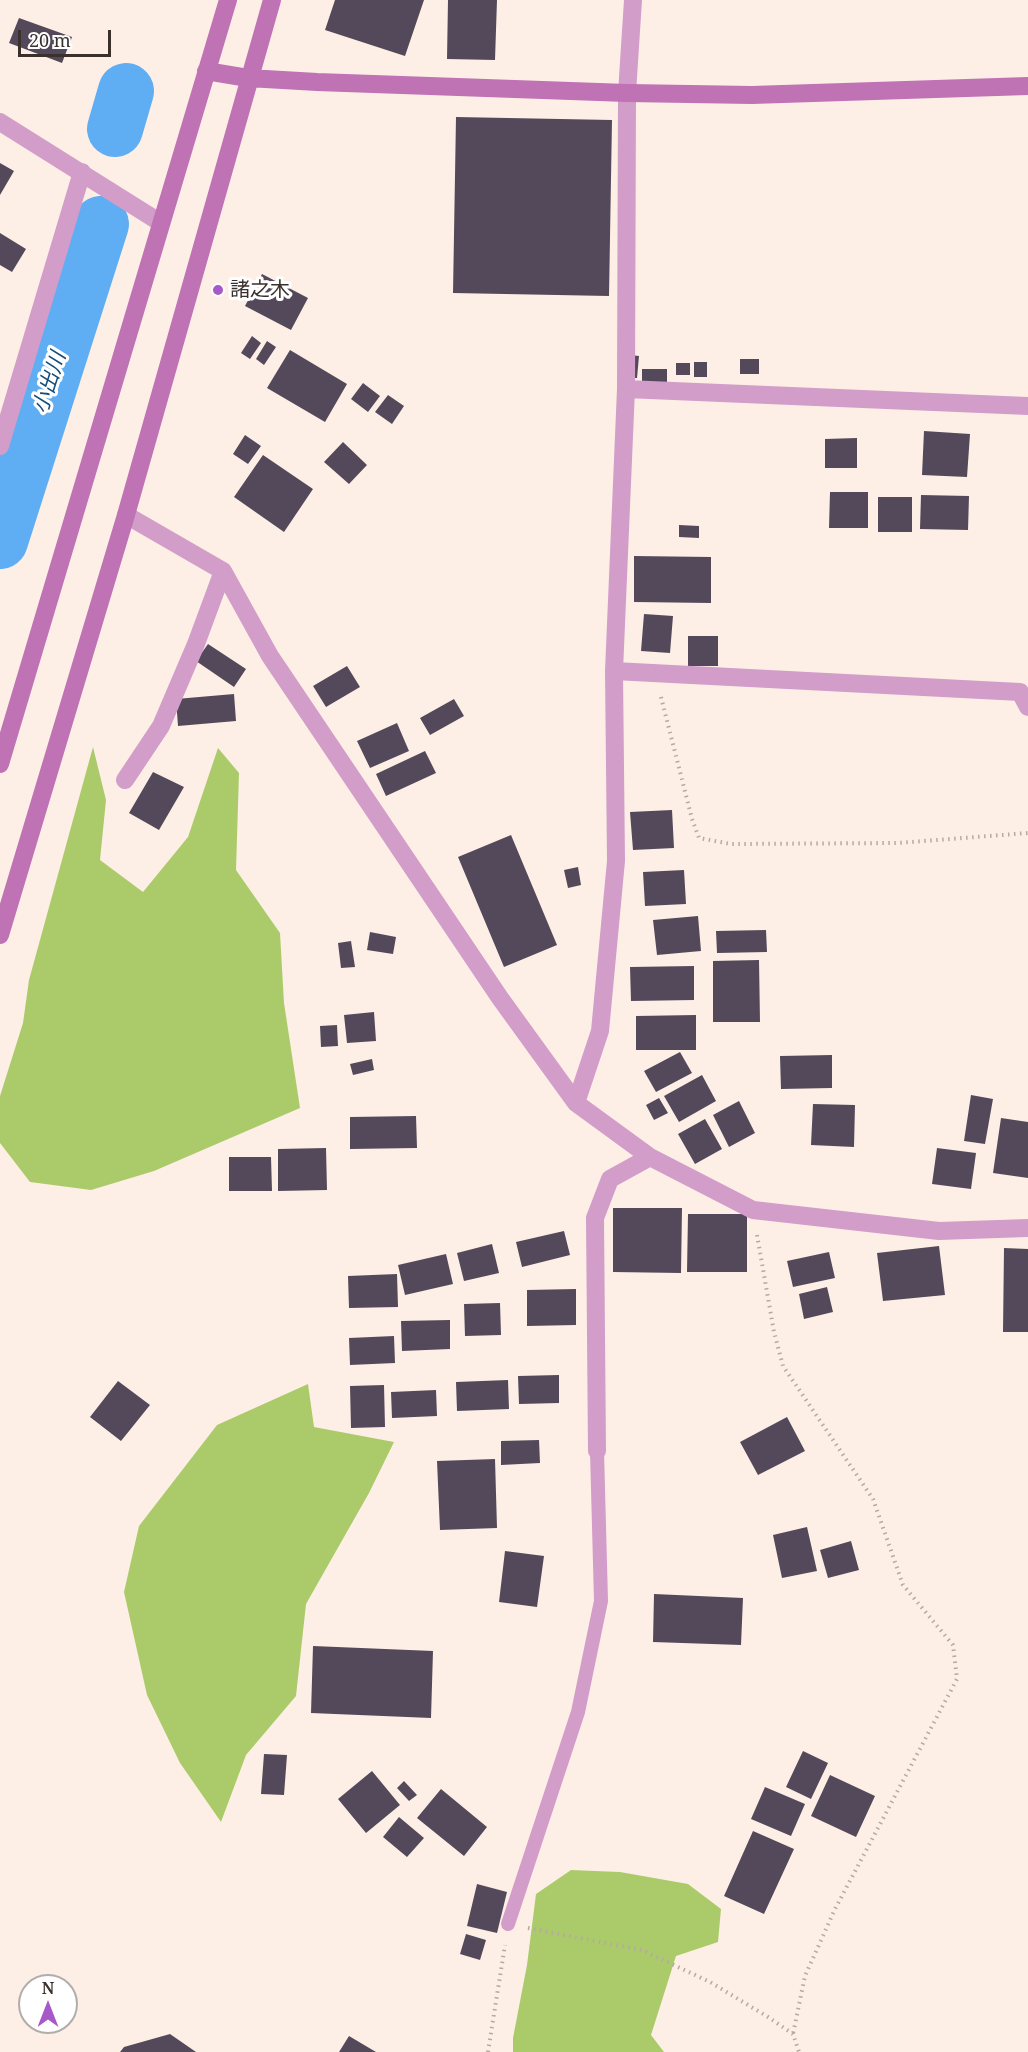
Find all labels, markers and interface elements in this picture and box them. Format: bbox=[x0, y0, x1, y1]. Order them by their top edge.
scale bar bbox=[21, 18, 114, 56]
text: 20 m bbox=[29, 28, 71, 52]
place label: 諸之木 bbox=[230, 278, 290, 302]
marker: 諸之木 bbox=[211, 283, 225, 297]
water label: 小出川 bbox=[28, 349, 72, 417]
north arrow bbox=[18, 1974, 78, 2034]
text: N bbox=[42, 1977, 54, 1999]

